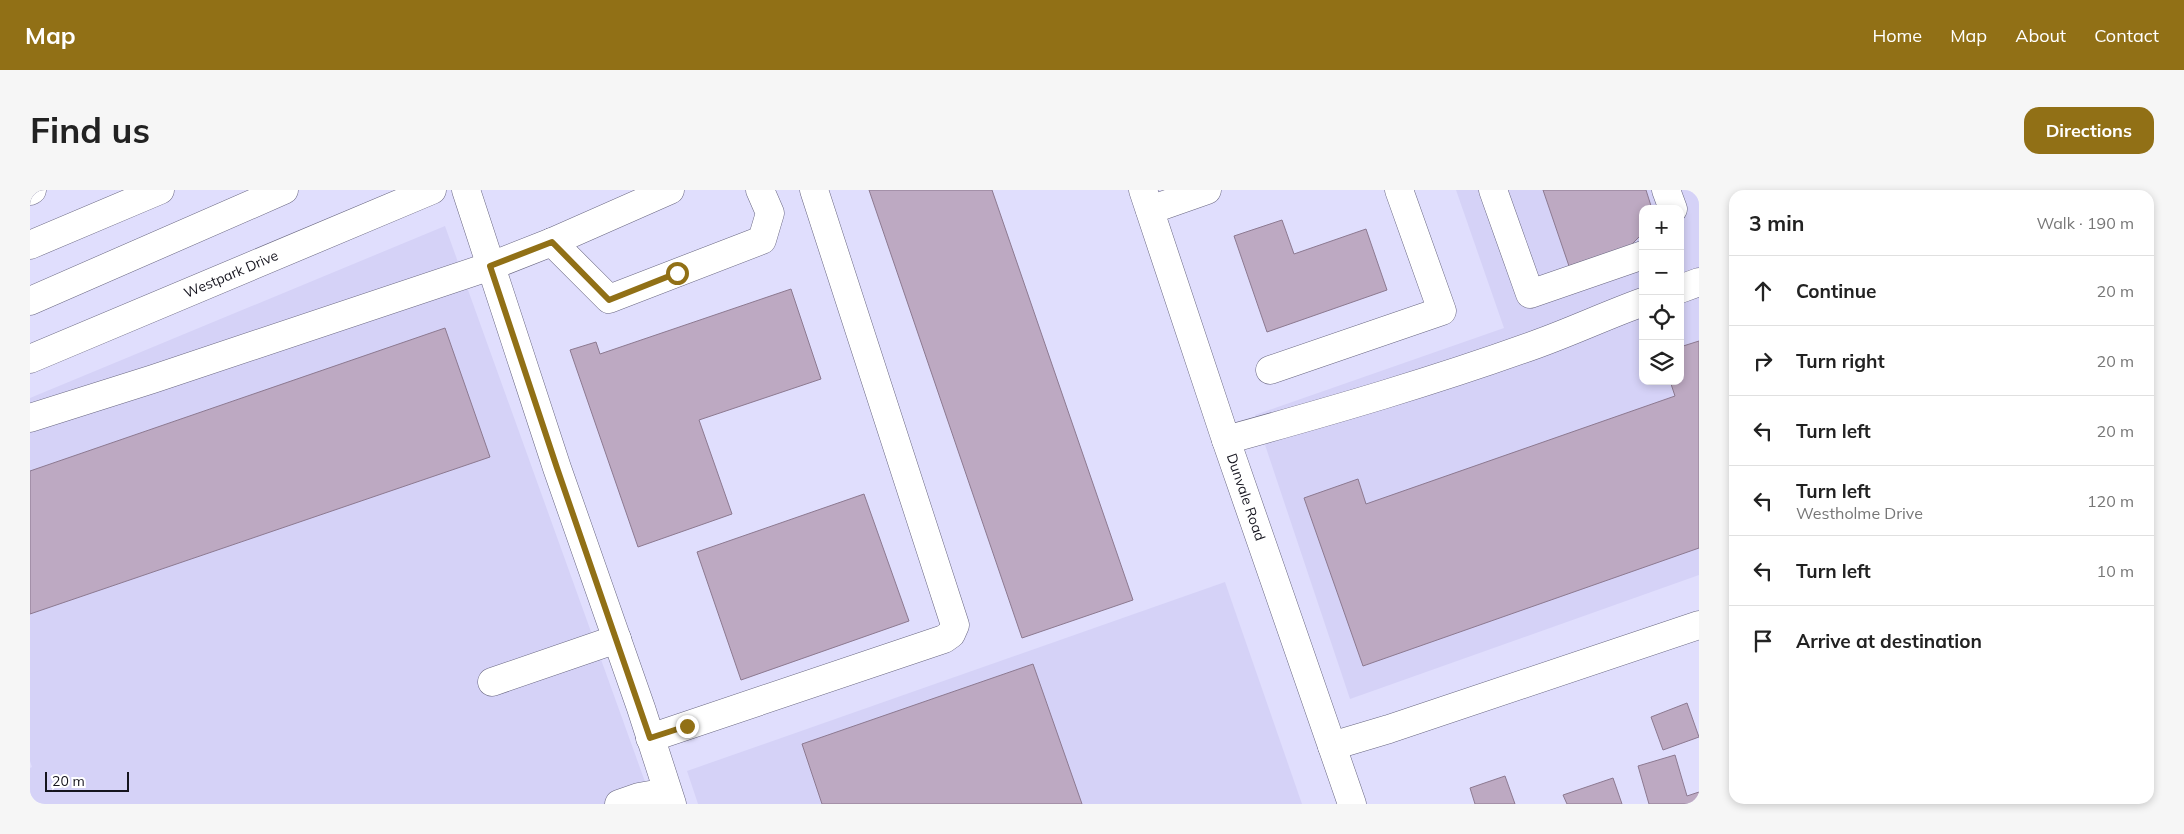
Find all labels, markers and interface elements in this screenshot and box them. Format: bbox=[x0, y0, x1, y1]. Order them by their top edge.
text: Map bbox=[25, 20, 76, 50]
text: Home bbox=[1872, 24, 1922, 47]
text: Map bbox=[1950, 24, 1987, 47]
text: About bbox=[2015, 24, 2066, 47]
text: Contact bbox=[2094, 24, 2159, 47]
button: Directions bbox=[2024, 107, 2154, 154]
text: Find us bbox=[30, 108, 150, 152]
map controls bbox=[1639, 205, 1684, 385]
button: + bbox=[1639, 205, 1684, 250]
text: 3 min bbox=[1749, 210, 1804, 236]
text: Walk · 190 m bbox=[2036, 213, 2134, 233]
street label: Westpark Drive bbox=[181, 246, 281, 302]
button: − bbox=[1639, 250, 1684, 295]
route start bbox=[666, 262, 689, 285]
icon: ahead bbox=[1749, 277, 1777, 305]
text: Continue bbox=[1796, 279, 1876, 303]
text: 20 m bbox=[2097, 281, 2134, 301]
button: locate bbox=[1639, 295, 1684, 340]
button: layers bbox=[1639, 340, 1684, 385]
icon: right bbox=[1749, 347, 1777, 375]
text: Turn right bbox=[1796, 349, 1885, 373]
text: 20 m bbox=[2097, 351, 2134, 371]
icon: left bbox=[1749, 417, 1777, 445]
text: Turn left bbox=[1796, 419, 1871, 443]
text: 20 m bbox=[2097, 421, 2134, 441]
street label: Dunvale Road bbox=[1223, 451, 1269, 543]
text: Turn left bbox=[1796, 479, 1871, 503]
icon: left bbox=[1749, 487, 1777, 515]
text: 120 m bbox=[2087, 491, 2134, 511]
text: Westholme Drive bbox=[1796, 503, 1923, 523]
icon: left bbox=[1749, 557, 1777, 585]
text: Turn left bbox=[1796, 559, 1871, 583]
text: 10 m bbox=[2097, 561, 2134, 581]
icon: arrive bbox=[1749, 627, 1777, 655]
text: Arrive at destination bbox=[1796, 629, 1982, 653]
route end bbox=[676, 715, 699, 738]
scale bar bbox=[45, 769, 129, 792]
text: 20 m bbox=[52, 772, 85, 790]

